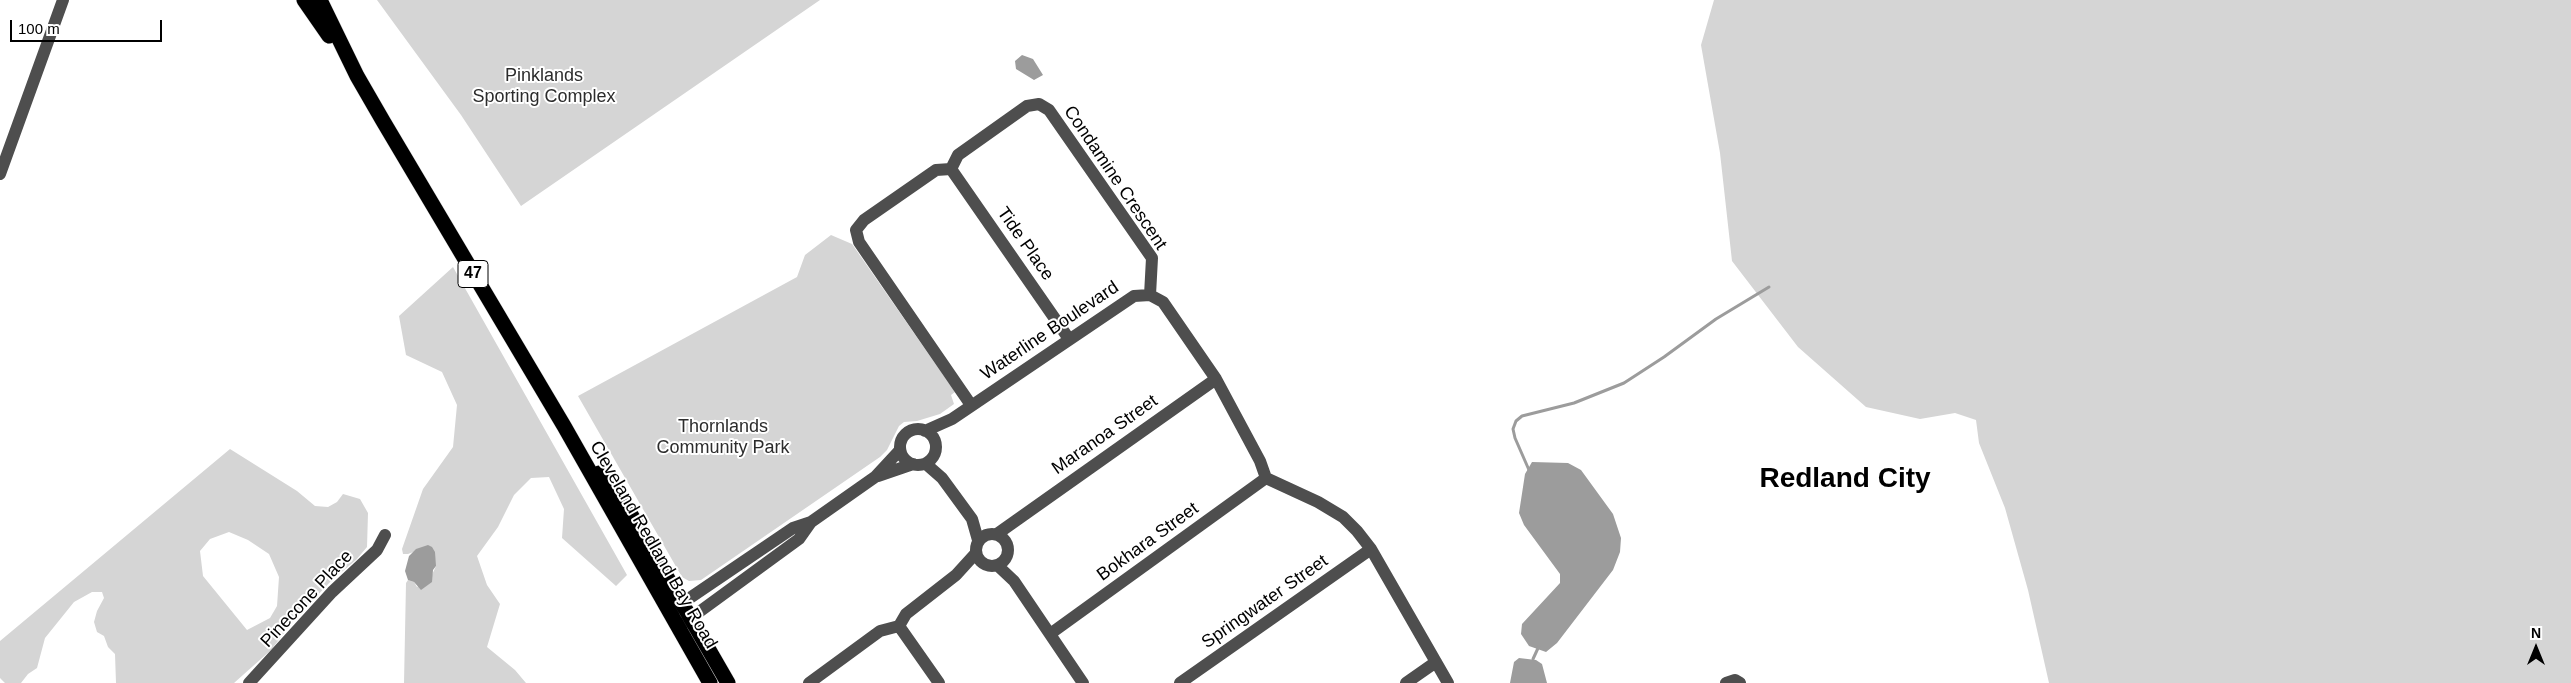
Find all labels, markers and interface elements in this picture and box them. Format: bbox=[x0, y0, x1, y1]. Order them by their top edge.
scale bar bbox=[12, 10, 165, 42]
text: 100 m bbox=[18, 20, 60, 37]
park label: Pinklands Sporting Complex bbox=[472, 65, 616, 108]
street label: Condamine Crescent bbox=[1059, 102, 1171, 254]
street label: Tide Place bbox=[992, 203, 1058, 285]
road number: 47 bbox=[458, 260, 488, 288]
street label: Waterline Boulevard bbox=[977, 277, 1123, 385]
street label: Maranoa Street bbox=[1048, 391, 1162, 479]
park label: Thornlands Community Park bbox=[656, 416, 790, 458]
street label: Cleveland Redland Bay Road bbox=[585, 437, 721, 653]
district label: Redland City bbox=[1759, 462, 1931, 496]
street label: Bokhara Street bbox=[1093, 498, 1203, 586]
street label: Pinecone Place bbox=[256, 546, 358, 652]
street label: Springwater Street bbox=[1198, 550, 1332, 654]
north arrow bbox=[2511, 623, 2561, 673]
text: N bbox=[2531, 625, 2541, 641]

